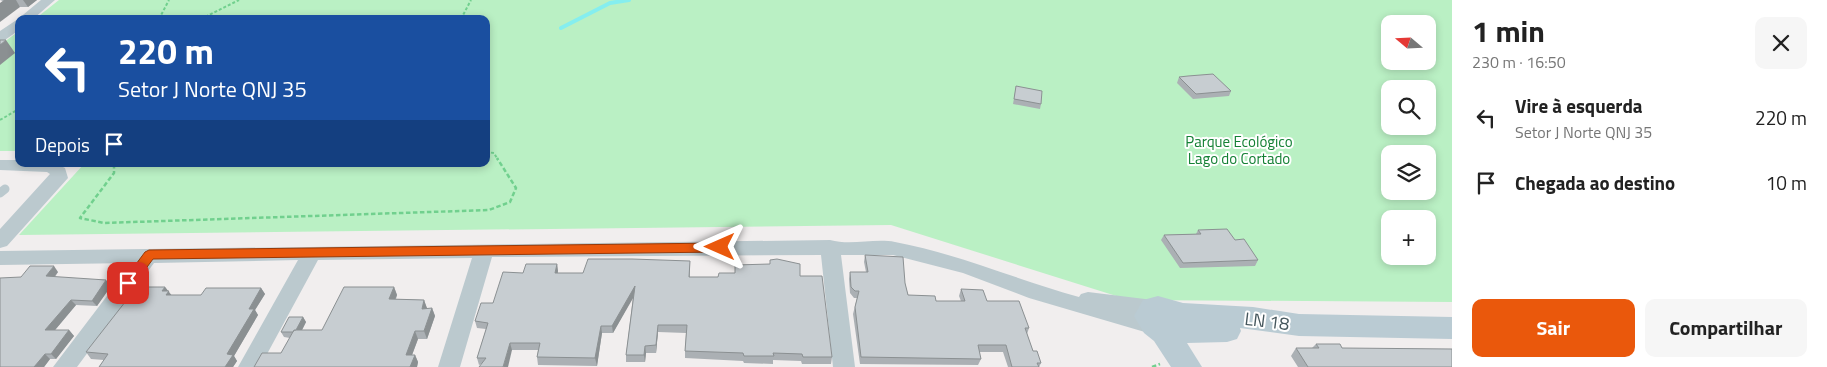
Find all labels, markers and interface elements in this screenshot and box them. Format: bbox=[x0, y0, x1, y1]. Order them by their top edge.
text: 1 min bbox=[1472, 8, 1545, 54]
north arrow bbox=[1381, 15, 1436, 70]
map controls bbox=[1381, 15, 1436, 265]
button: close bbox=[1755, 17, 1807, 69]
text: 220 m bbox=[118, 24, 214, 78]
icon: left bbox=[35, 35, 100, 100]
text: 230 m · 16:50 bbox=[1472, 50, 1566, 74]
text: Setor J Norte QNJ 35 bbox=[118, 72, 307, 106]
button: search bbox=[1381, 80, 1436, 135]
text: Vire à esquerda bbox=[1515, 91, 1643, 120]
text: 220 m bbox=[1755, 103, 1807, 132]
icon: left bbox=[1472, 104, 1500, 132]
text: Setor J Norte QNJ 35 bbox=[1515, 120, 1652, 144]
text: Depois bbox=[35, 130, 90, 159]
icon: arrive bbox=[100, 130, 128, 158]
park label: Parque Ecológico Lago do Cortado bbox=[1185, 130, 1293, 170]
button: layers bbox=[1381, 145, 1436, 200]
text: Chegada ao destino bbox=[1515, 168, 1675, 197]
text: 10 m bbox=[1766, 168, 1807, 197]
icon: arrive bbox=[1472, 169, 1500, 197]
button: + bbox=[1381, 210, 1436, 265]
position arrow bbox=[693, 220, 745, 272]
pin bbox=[107, 262, 149, 304]
icon: arrive bbox=[114, 269, 142, 297]
button: Sair bbox=[1472, 299, 1635, 357]
button: Compartilhar bbox=[1645, 299, 1807, 357]
street label: LN 18 bbox=[1243, 305, 1291, 337]

